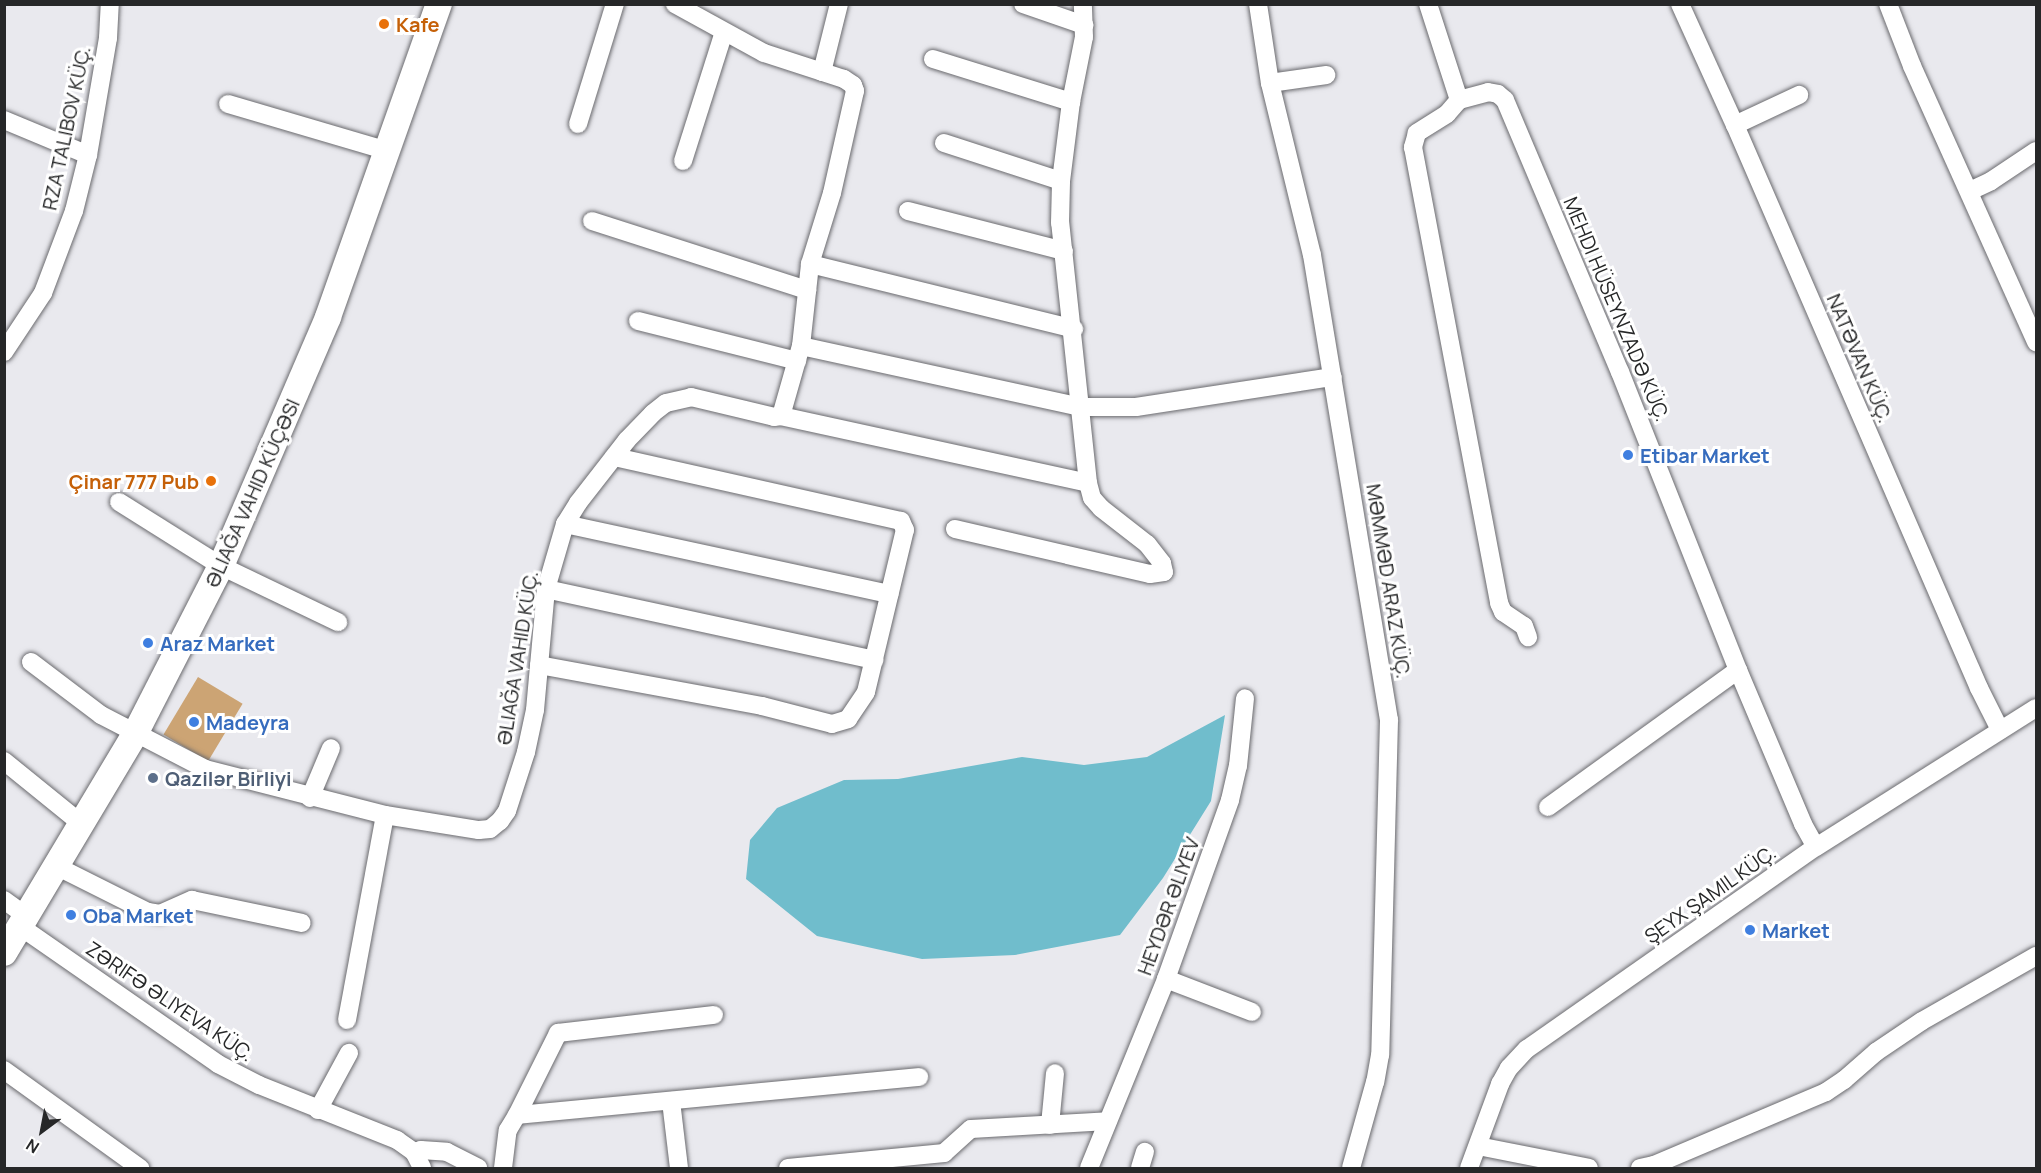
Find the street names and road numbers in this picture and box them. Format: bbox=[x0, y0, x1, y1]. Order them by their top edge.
street label: RZA TALIBOV KÜÇ. bbox=[37, 44, 95, 212]
street label: MEHDI HÜSEYNZADƏ KÜÇ. bbox=[1559, 193, 1675, 425]
street label: NATƏVAN KÜÇ. bbox=[1822, 290, 1898, 426]
street label: ƏLIAĞA VAHID KÜÇƏSI bbox=[200, 395, 304, 591]
street label: MƏMMƏD ARAZ KÜÇ. bbox=[1362, 482, 1416, 680]
street label: ƏLIAĞA VAHID KÜÇ. bbox=[491, 569, 543, 747]
street label: HEYDƏR ƏLIYEV bbox=[1132, 834, 1204, 978]
street label: ŞEYX ŞAMIL KÜÇ. bbox=[1639, 840, 1781, 948]
street label: ZƏRIFƏ ƏLIYEVA KÜÇ. bbox=[82, 936, 258, 1066]

